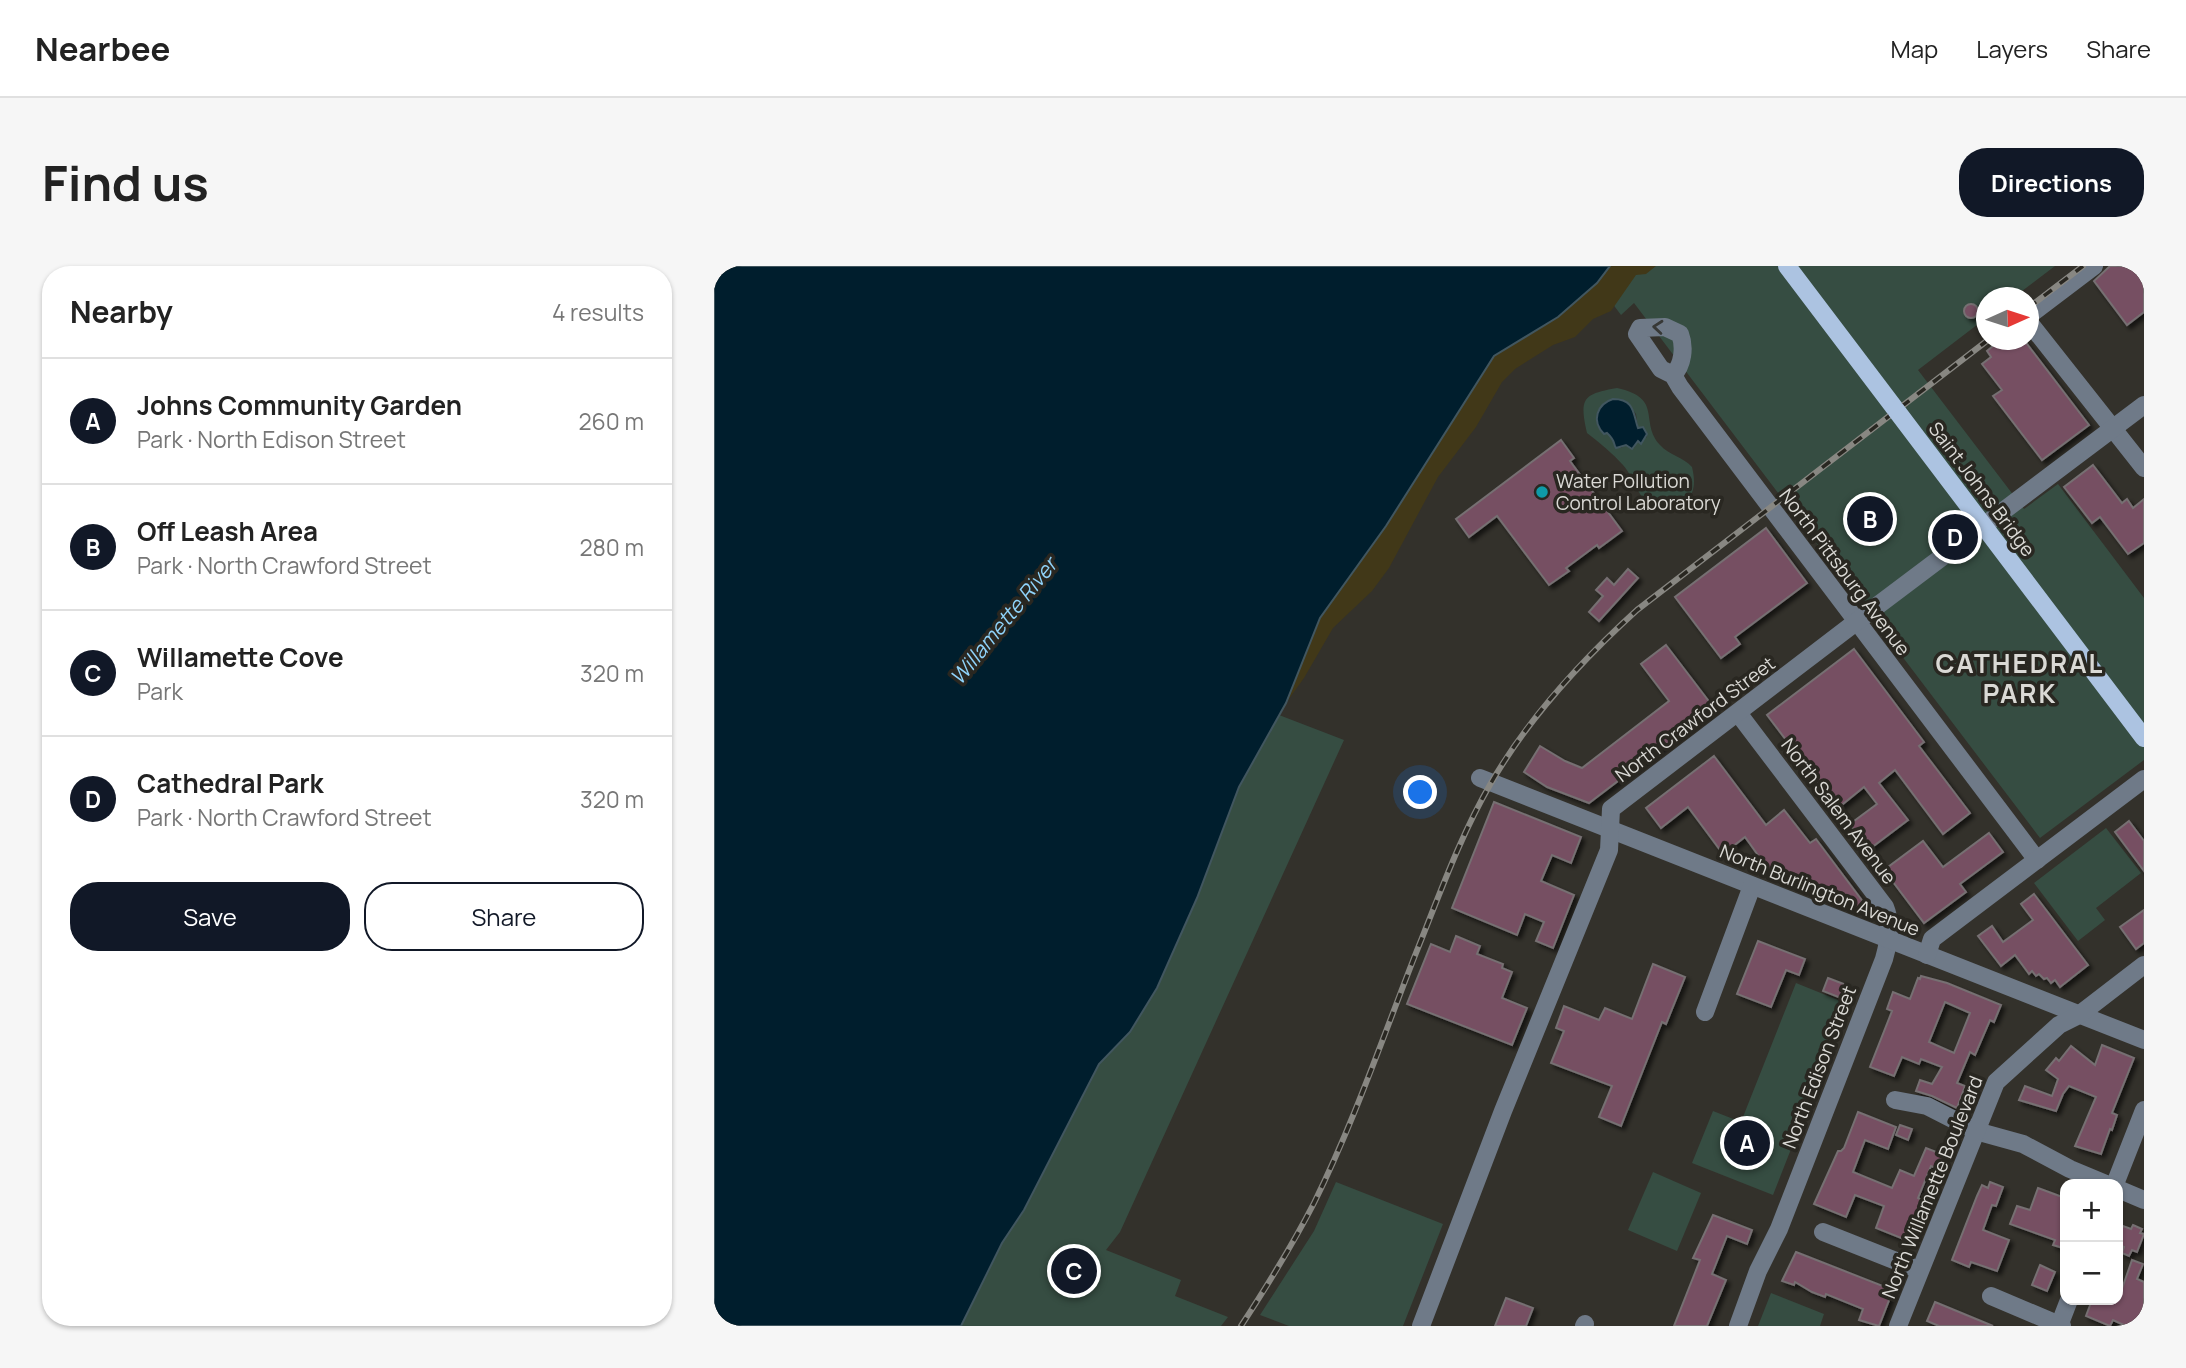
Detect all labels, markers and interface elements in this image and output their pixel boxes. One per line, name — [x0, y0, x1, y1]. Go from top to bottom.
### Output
text: Nearbee — [35, 26, 170, 71]
text: Map — [1891, 32, 1938, 65]
text: Layers — [1976, 32, 2048, 65]
text: Share — [2086, 32, 2151, 65]
button: Directions — [1959, 148, 2144, 217]
text: Find us — [42, 149, 209, 216]
north arrow — [1976, 287, 2039, 350]
text: Nearby — [70, 291, 173, 332]
text: 4 results — [552, 296, 644, 328]
one-way arrow — [1652, 320, 1663, 335]
text: Johns Community Garden — [137, 387, 462, 423]
text: A — [85, 405, 101, 437]
text: 260 m — [578, 405, 644, 437]
street label: Saint Johns Bridge — [1923, 416, 2041, 562]
text: Park · North Edison Street — [137, 423, 406, 455]
place label: Water Pollution Control Laboratory — [1556, 468, 1721, 516]
street label: North Pittsburg Avenue — [1774, 483, 1916, 661]
marker: Water Pollution Control Laboratory — [1534, 484, 1550, 500]
pin: B — [1847, 493, 1893, 545]
pin: D — [1932, 511, 1978, 563]
text: Off Leash Area — [137, 513, 318, 549]
text: B — [86, 531, 100, 563]
text: 280 m — [579, 531, 644, 563]
text: Park · North Crawford Street — [137, 549, 432, 581]
water label: Willamette River — [943, 550, 1064, 690]
text: Willamette Cove — [137, 639, 344, 675]
district label: CATHEDRAL PARK — [1936, 645, 2104, 711]
street label: North Crawford Street — [1610, 650, 1780, 788]
text: C — [85, 657, 102, 689]
text: 320 m — [580, 657, 644, 689]
text: Park — [137, 675, 183, 707]
street label: North Salem Avenue — [1776, 733, 1902, 889]
text: Cathedral Park — [137, 765, 324, 801]
your location — [1403, 775, 1437, 809]
text: D — [85, 783, 101, 815]
text: 320 m — [580, 783, 644, 815]
text: Park · North Crawford Street — [137, 801, 432, 833]
street label: North Burlington Avenue — [1716, 838, 1924, 942]
button: Save — [70, 882, 350, 951]
button: Share — [364, 882, 644, 951]
street label: North Edison Street — [1776, 982, 1862, 1152]
street label: North Willamette Boulevard — [1875, 1072, 1989, 1302]
pin: A — [1724, 1117, 1770, 1169]
map controls — [2060, 1179, 2123, 1305]
button: + — [2060, 1179, 2123, 1242]
button: − — [2060, 1242, 2123, 1305]
pin: C — [1051, 1245, 1097, 1297]

